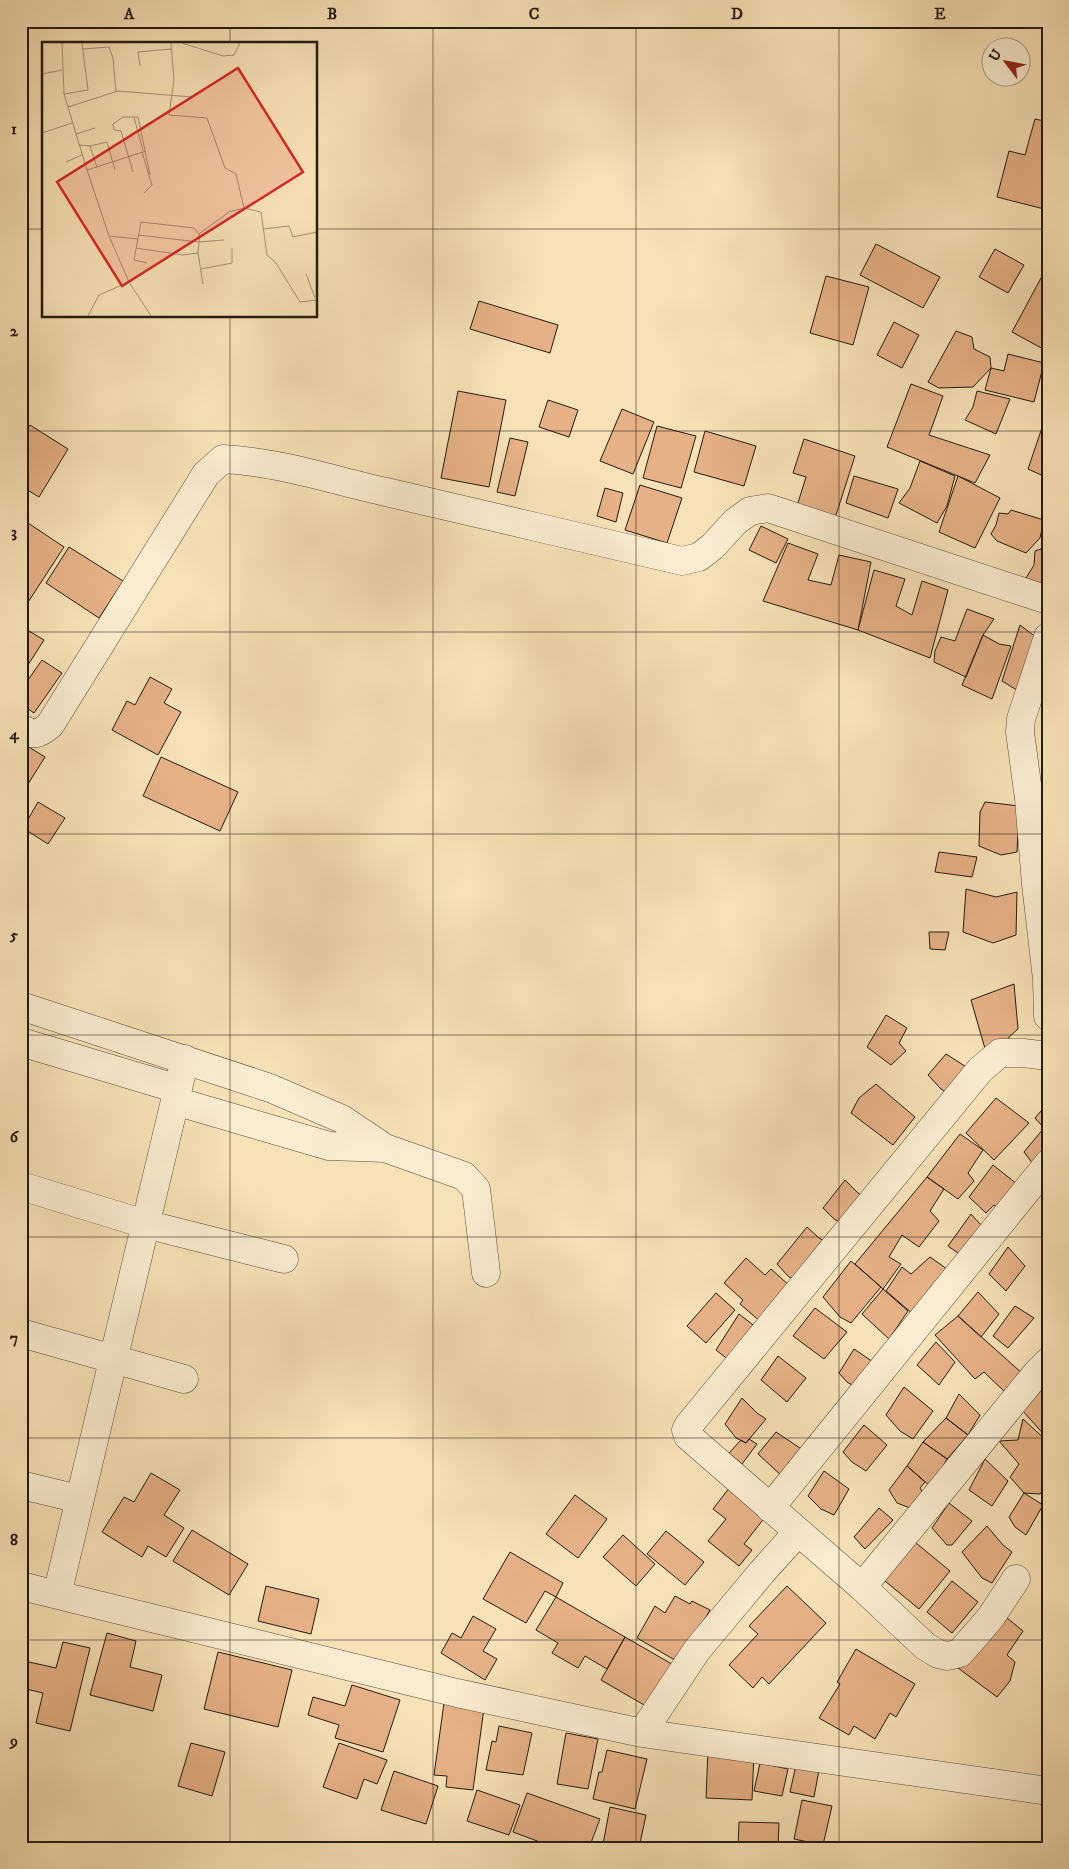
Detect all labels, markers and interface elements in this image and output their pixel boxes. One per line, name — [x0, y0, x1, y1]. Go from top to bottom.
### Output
text: A — [123, 4, 135, 24]
text: B — [327, 4, 337, 24]
text: C — [529, 4, 539, 24]
text: D — [731, 4, 743, 24]
text: E — [934, 4, 946, 24]
north arrow — [982, 38, 1032, 88]
inset map — [42, 42, 318, 318]
text: U — [985, 46, 1006, 65]
text: 1 — [11, 119, 17, 139]
text: 2 — [10, 321, 19, 341]
text: 3 — [11, 522, 17, 542]
text: 4 — [8, 724, 19, 744]
text: 5 — [9, 925, 18, 945]
text: 6 — [10, 1127, 20, 1147]
text: 7 — [10, 1328, 18, 1348]
text: 8 — [10, 1530, 18, 1550]
text: 9 — [9, 1731, 18, 1751]

